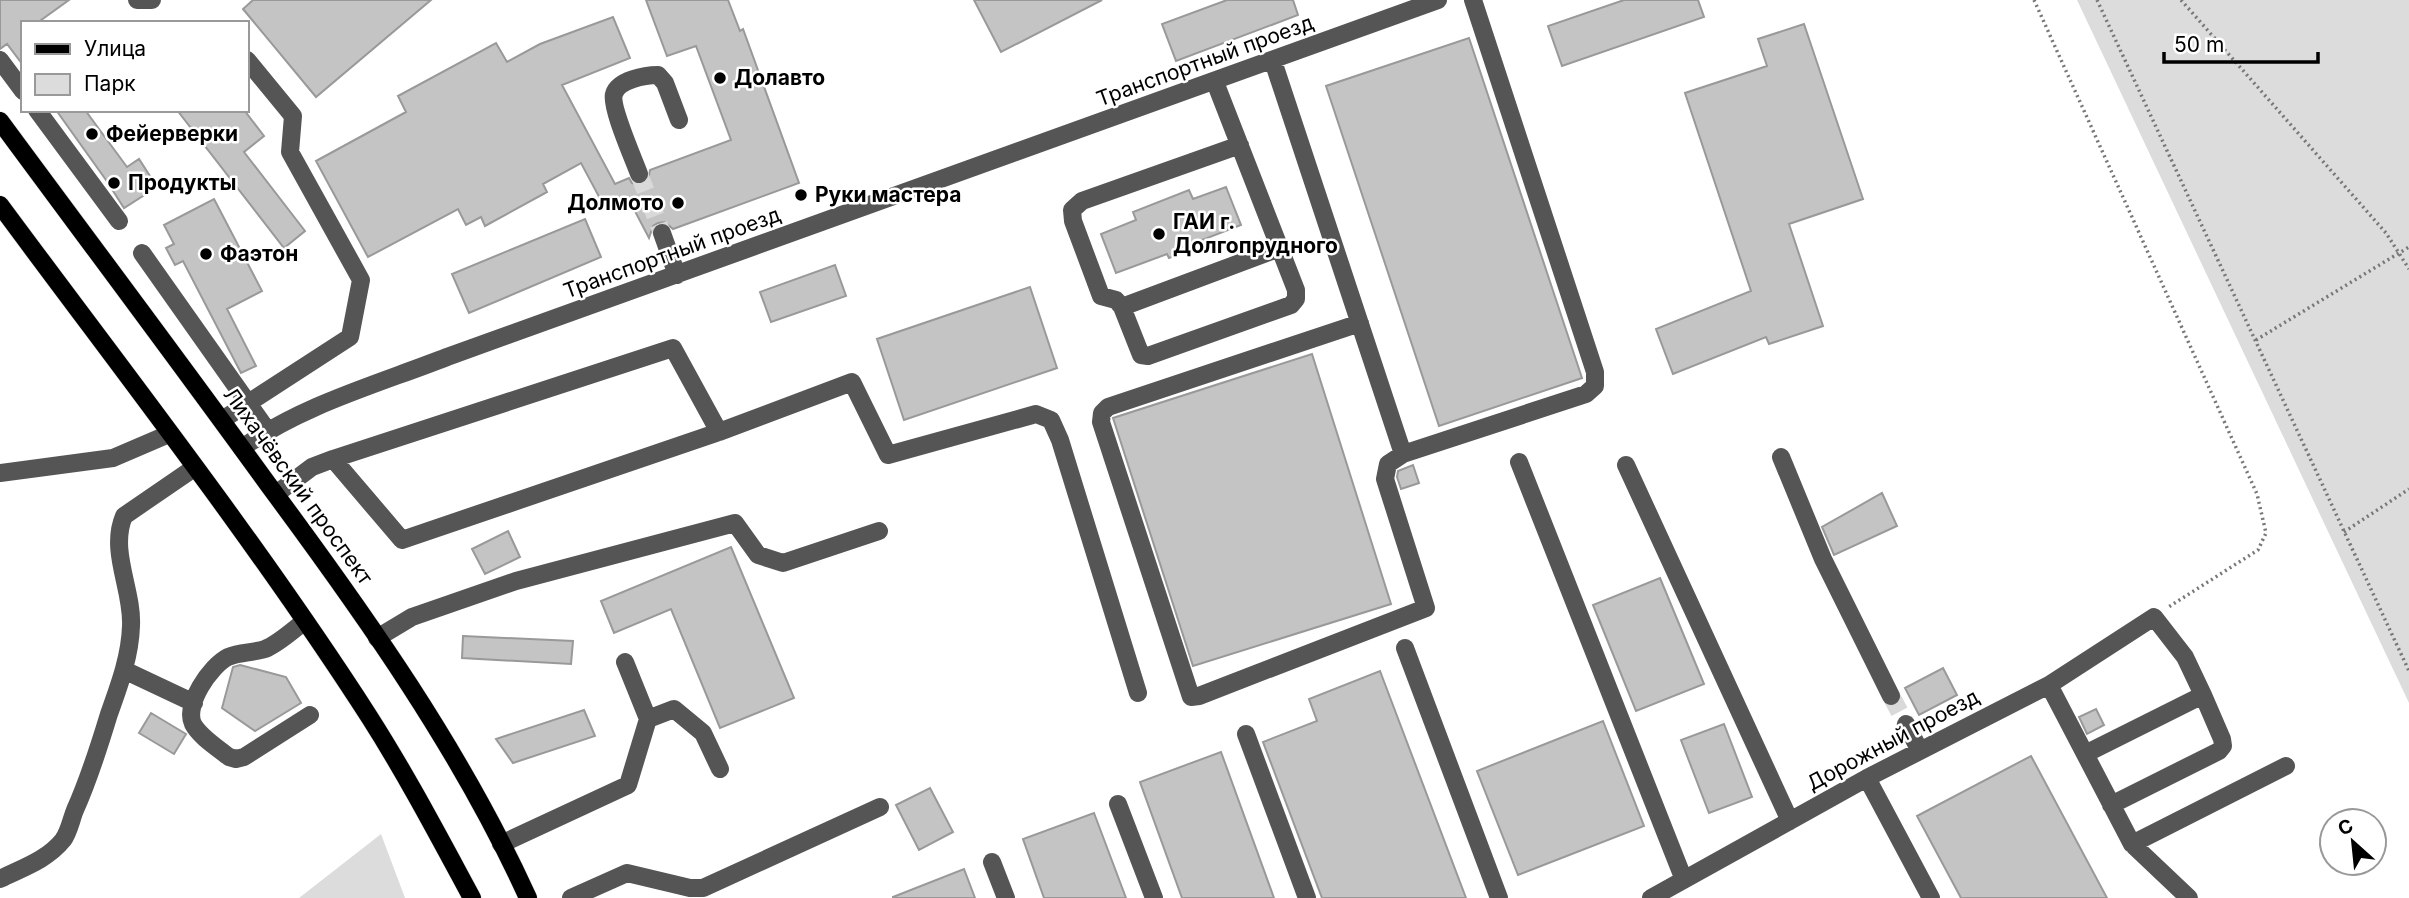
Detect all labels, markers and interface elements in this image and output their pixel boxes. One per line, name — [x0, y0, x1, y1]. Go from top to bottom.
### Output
street label: Транспортный проезд — [1093, 10, 1317, 111]
legend — [21, 21, 248, 112]
scale bar — [2164, 21, 2318, 65]
text: 50 m — [2174, 32, 2224, 57]
text: Улица — [84, 36, 146, 61]
place label: Долавто — [734, 65, 825, 90]
marker: Долавто — [712, 70, 728, 86]
text: Парк — [84, 71, 136, 96]
place label: Фейерверки — [106, 121, 238, 146]
marker: Фейерверки — [84, 126, 100, 142]
place label: Продукты — [128, 170, 237, 195]
marker: Продукты — [106, 175, 122, 191]
place label: Руки мастера — [815, 182, 962, 207]
marker: Руки мастера — [793, 187, 809, 203]
place label: Долмото — [567, 190, 664, 215]
marker: Долмото — [670, 195, 686, 211]
street label: Транспортный проезд — [560, 202, 784, 303]
place label: ГАИ г. Долгопрудного — [1173, 209, 1338, 258]
marker: ГАИ г. Долгопрудного — [1151, 226, 1167, 242]
place label: Фаэтон — [220, 241, 298, 266]
marker: Фаэтон — [198, 246, 214, 262]
street label: Лихачёвский проспект — [219, 382, 378, 589]
street label: Дорожный проезд — [1802, 684, 1983, 796]
north arrow — [2318, 807, 2388, 877]
text: С — [2334, 814, 2357, 841]

